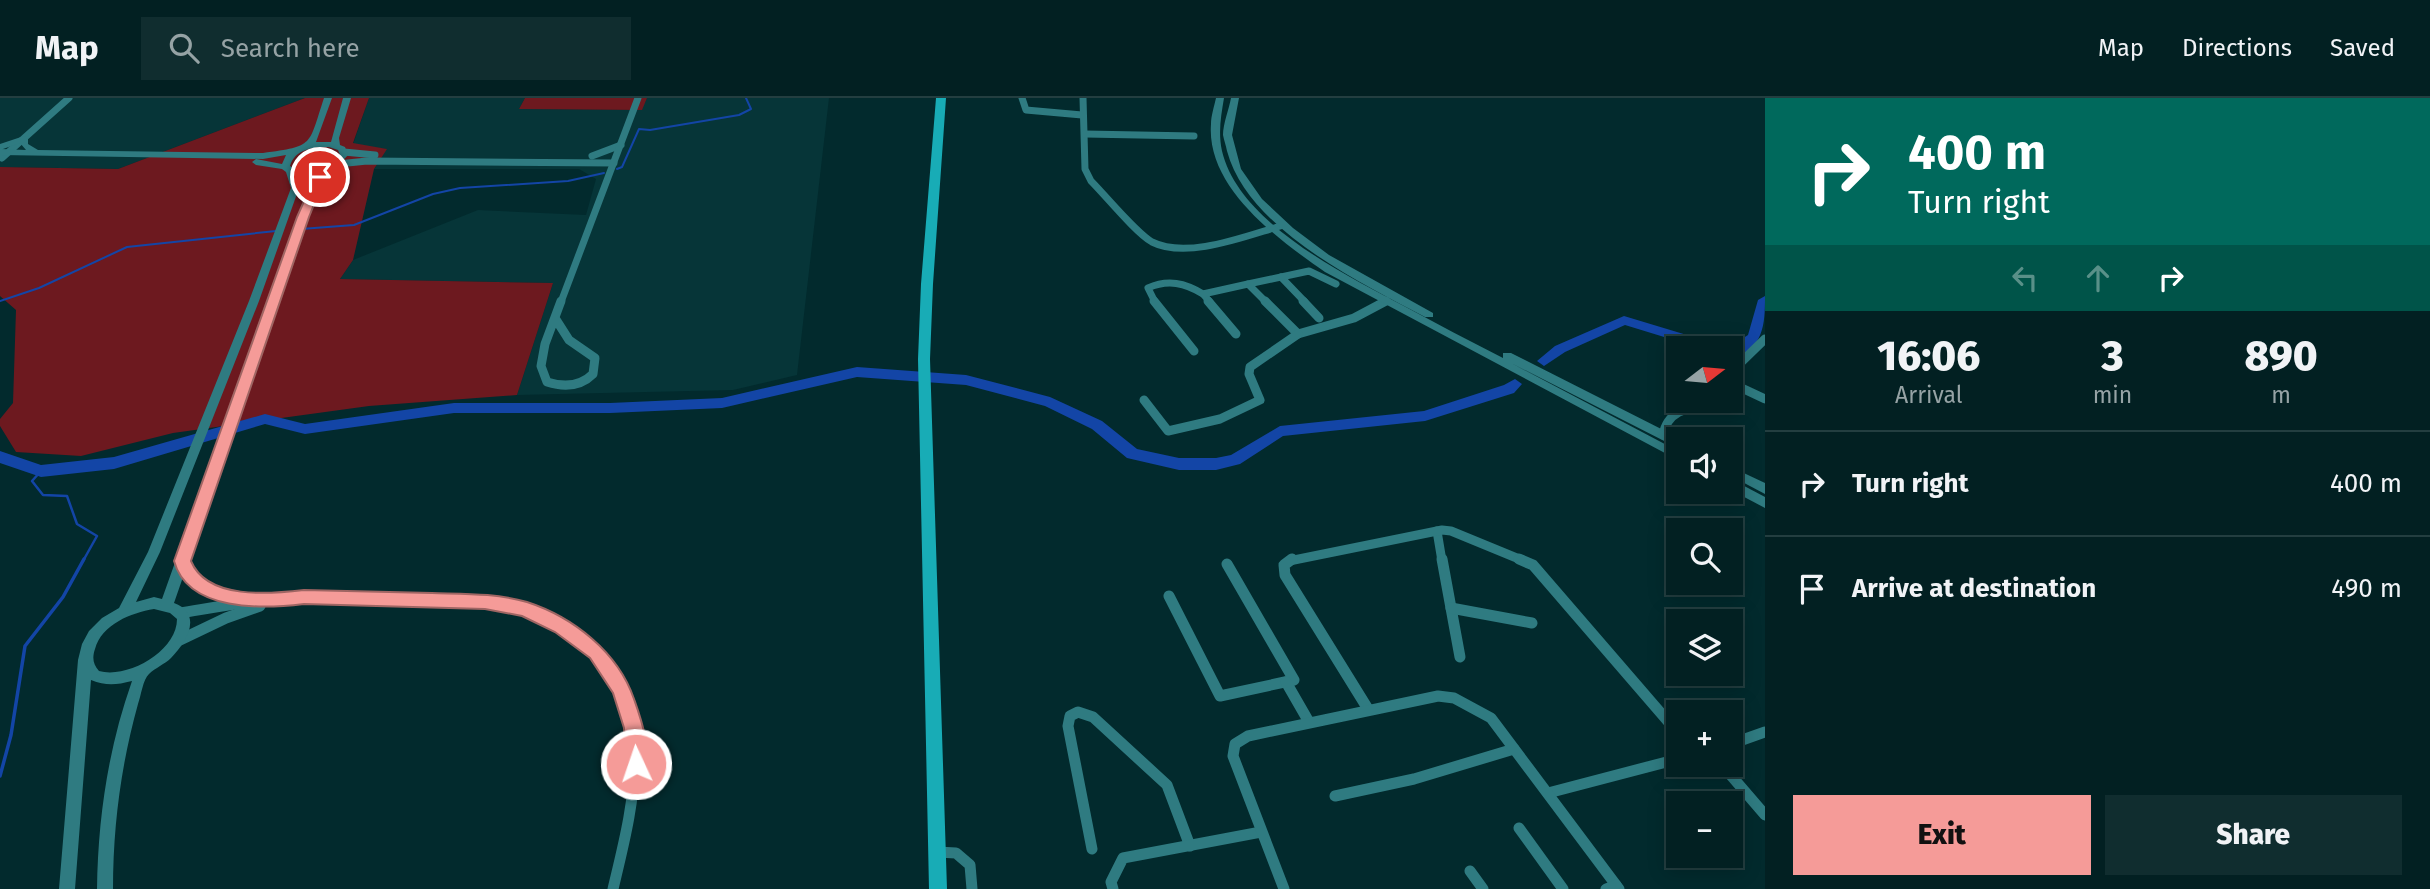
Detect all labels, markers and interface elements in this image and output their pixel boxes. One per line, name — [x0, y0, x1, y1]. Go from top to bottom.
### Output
search box — [141, 17, 631, 80]
text: Map — [35, 28, 99, 68]
icon: search — [165, 29, 203, 67]
text: Search here — [221, 33, 360, 64]
text: Map — [2098, 34, 2144, 62]
text: Directions — [2182, 34, 2292, 62]
text: Saved — [2330, 34, 2395, 62]
text: 400 m — [1908, 123, 2046, 182]
icon: right — [1793, 126, 1884, 217]
pin — [290, 147, 350, 207]
icon: arrive — [301, 158, 339, 196]
text: Turn right — [1908, 183, 2050, 221]
icon: left — [2006, 259, 2044, 297]
icon: ahead — [2079, 259, 2117, 297]
icon: right — [2152, 259, 2190, 297]
text: 16:06 — [1877, 331, 1980, 381]
text: 3 — [2101, 331, 2124, 381]
text: 890 — [2245, 331, 2318, 381]
north arrow — [1666, 336, 1743, 413]
map controls — [1666, 336, 1743, 868]
text: Arrival — [1895, 381, 1963, 409]
text: min — [2093, 381, 2132, 409]
text: m — [2271, 381, 2291, 409]
button: sound — [1666, 427, 1743, 504]
icon: right — [1793, 465, 1831, 503]
text: Turn right — [1852, 468, 1969, 499]
text: 400 m — [2330, 468, 2402, 499]
button: search — [1666, 518, 1743, 595]
icon: arrive — [1793, 570, 1831, 608]
text: Arrive at destination — [1852, 573, 2096, 604]
text: 490 m — [2331, 573, 2402, 604]
button: layers — [1666, 609, 1743, 686]
button: + — [1666, 700, 1743, 777]
position arrow — [599, 727, 673, 801]
button: − — [1666, 791, 1743, 868]
button: Exit — [1793, 795, 2091, 875]
button: Share — [2105, 795, 2402, 875]

